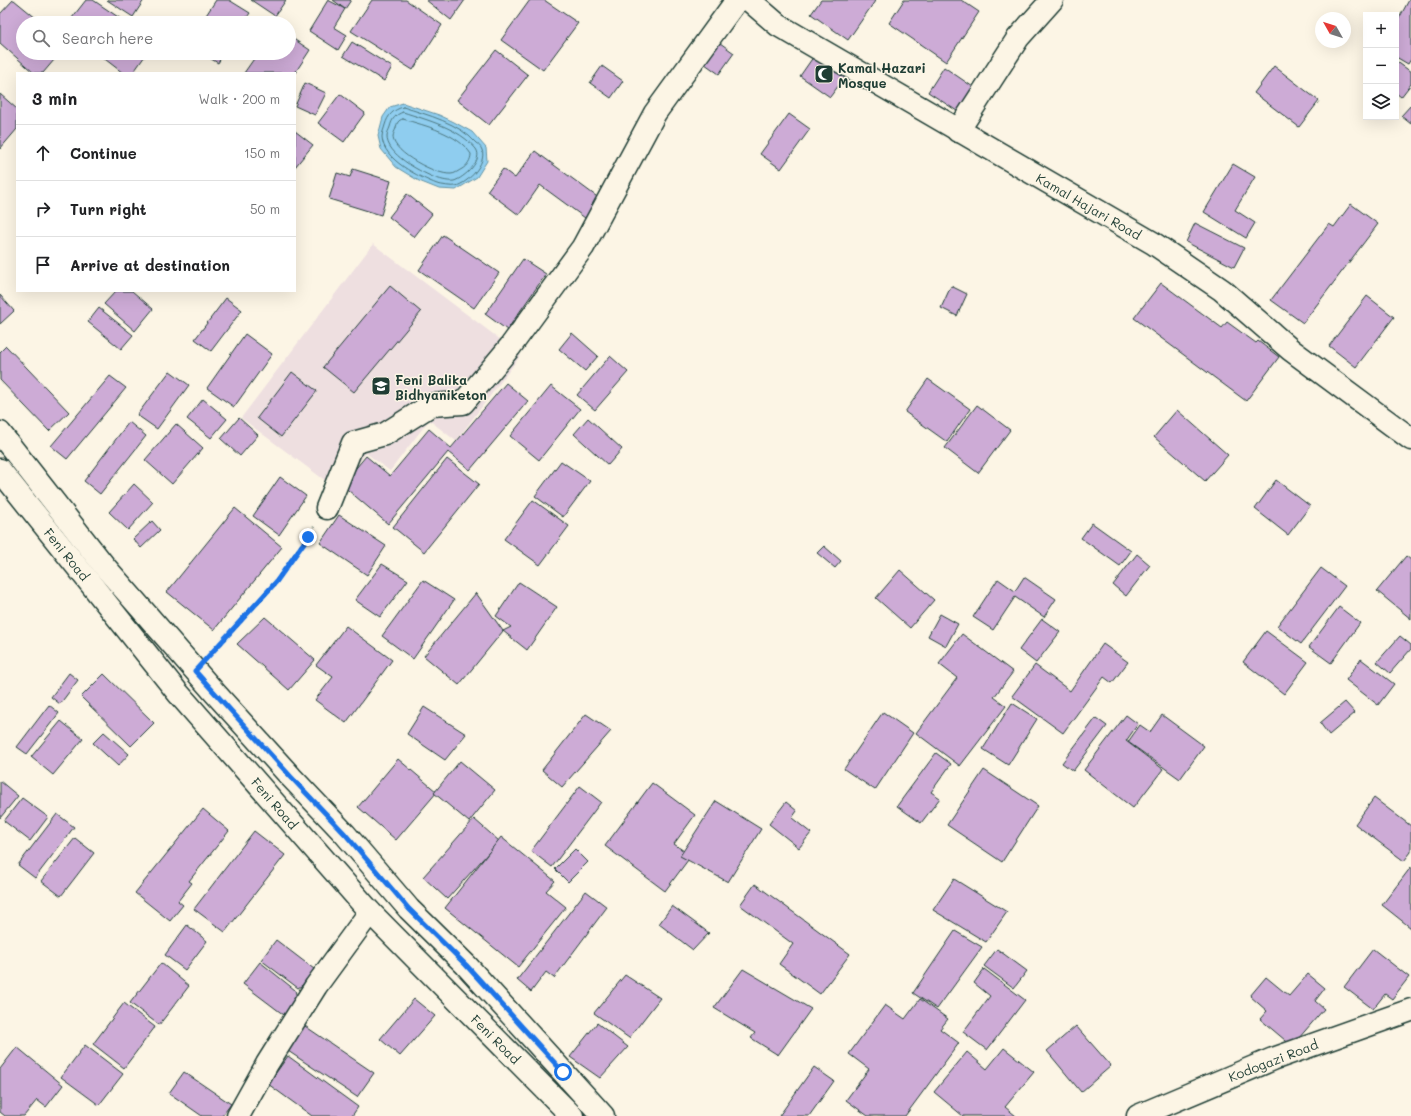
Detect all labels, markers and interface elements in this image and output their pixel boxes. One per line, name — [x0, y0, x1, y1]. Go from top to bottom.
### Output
north arrow — [1315, 12, 1351, 48]
map controls — [1363, 12, 1399, 120]
button: + — [1363, 12, 1399, 48]
search box — [16, 16, 296, 60]
icon: search — [30, 27, 52, 49]
text: Search here — [62, 28, 153, 48]
button: − — [1363, 48, 1399, 84]
place label: Kamal Hazari Mosque — [838, 59, 926, 91]
mosque icon: Kamal Hazari Mosque — [813, 63, 835, 85]
button: layers — [1363, 84, 1399, 120]
text: 3 min — [32, 87, 77, 109]
text: Walk · 200 m — [199, 90, 280, 107]
icon: ahead — [32, 142, 54, 164]
text: Continue — [70, 143, 137, 163]
text: 150 m — [244, 144, 280, 161]
street label: Kamal Hajari Road — [1033, 169, 1145, 243]
icon: right — [32, 198, 54, 220]
text: Turn right — [70, 199, 147, 219]
text: 50 m — [250, 200, 280, 217]
icon: arrive — [32, 254, 54, 276]
text: Arrive at destination — [70, 255, 230, 275]
place label: Feni Balika Bidhyaniketon — [395, 371, 487, 404]
school or university icon: Feni Balika Bidhyaniketon — [370, 375, 392, 397]
street label: Feni Road — [41, 524, 93, 584]
route end — [299, 528, 317, 546]
street label: Feni Road — [248, 774, 302, 832]
street label: Feni Road — [468, 1011, 524, 1067]
street label: Kodogazi Road — [1226, 1035, 1320, 1085]
route start — [554, 1063, 572, 1081]

